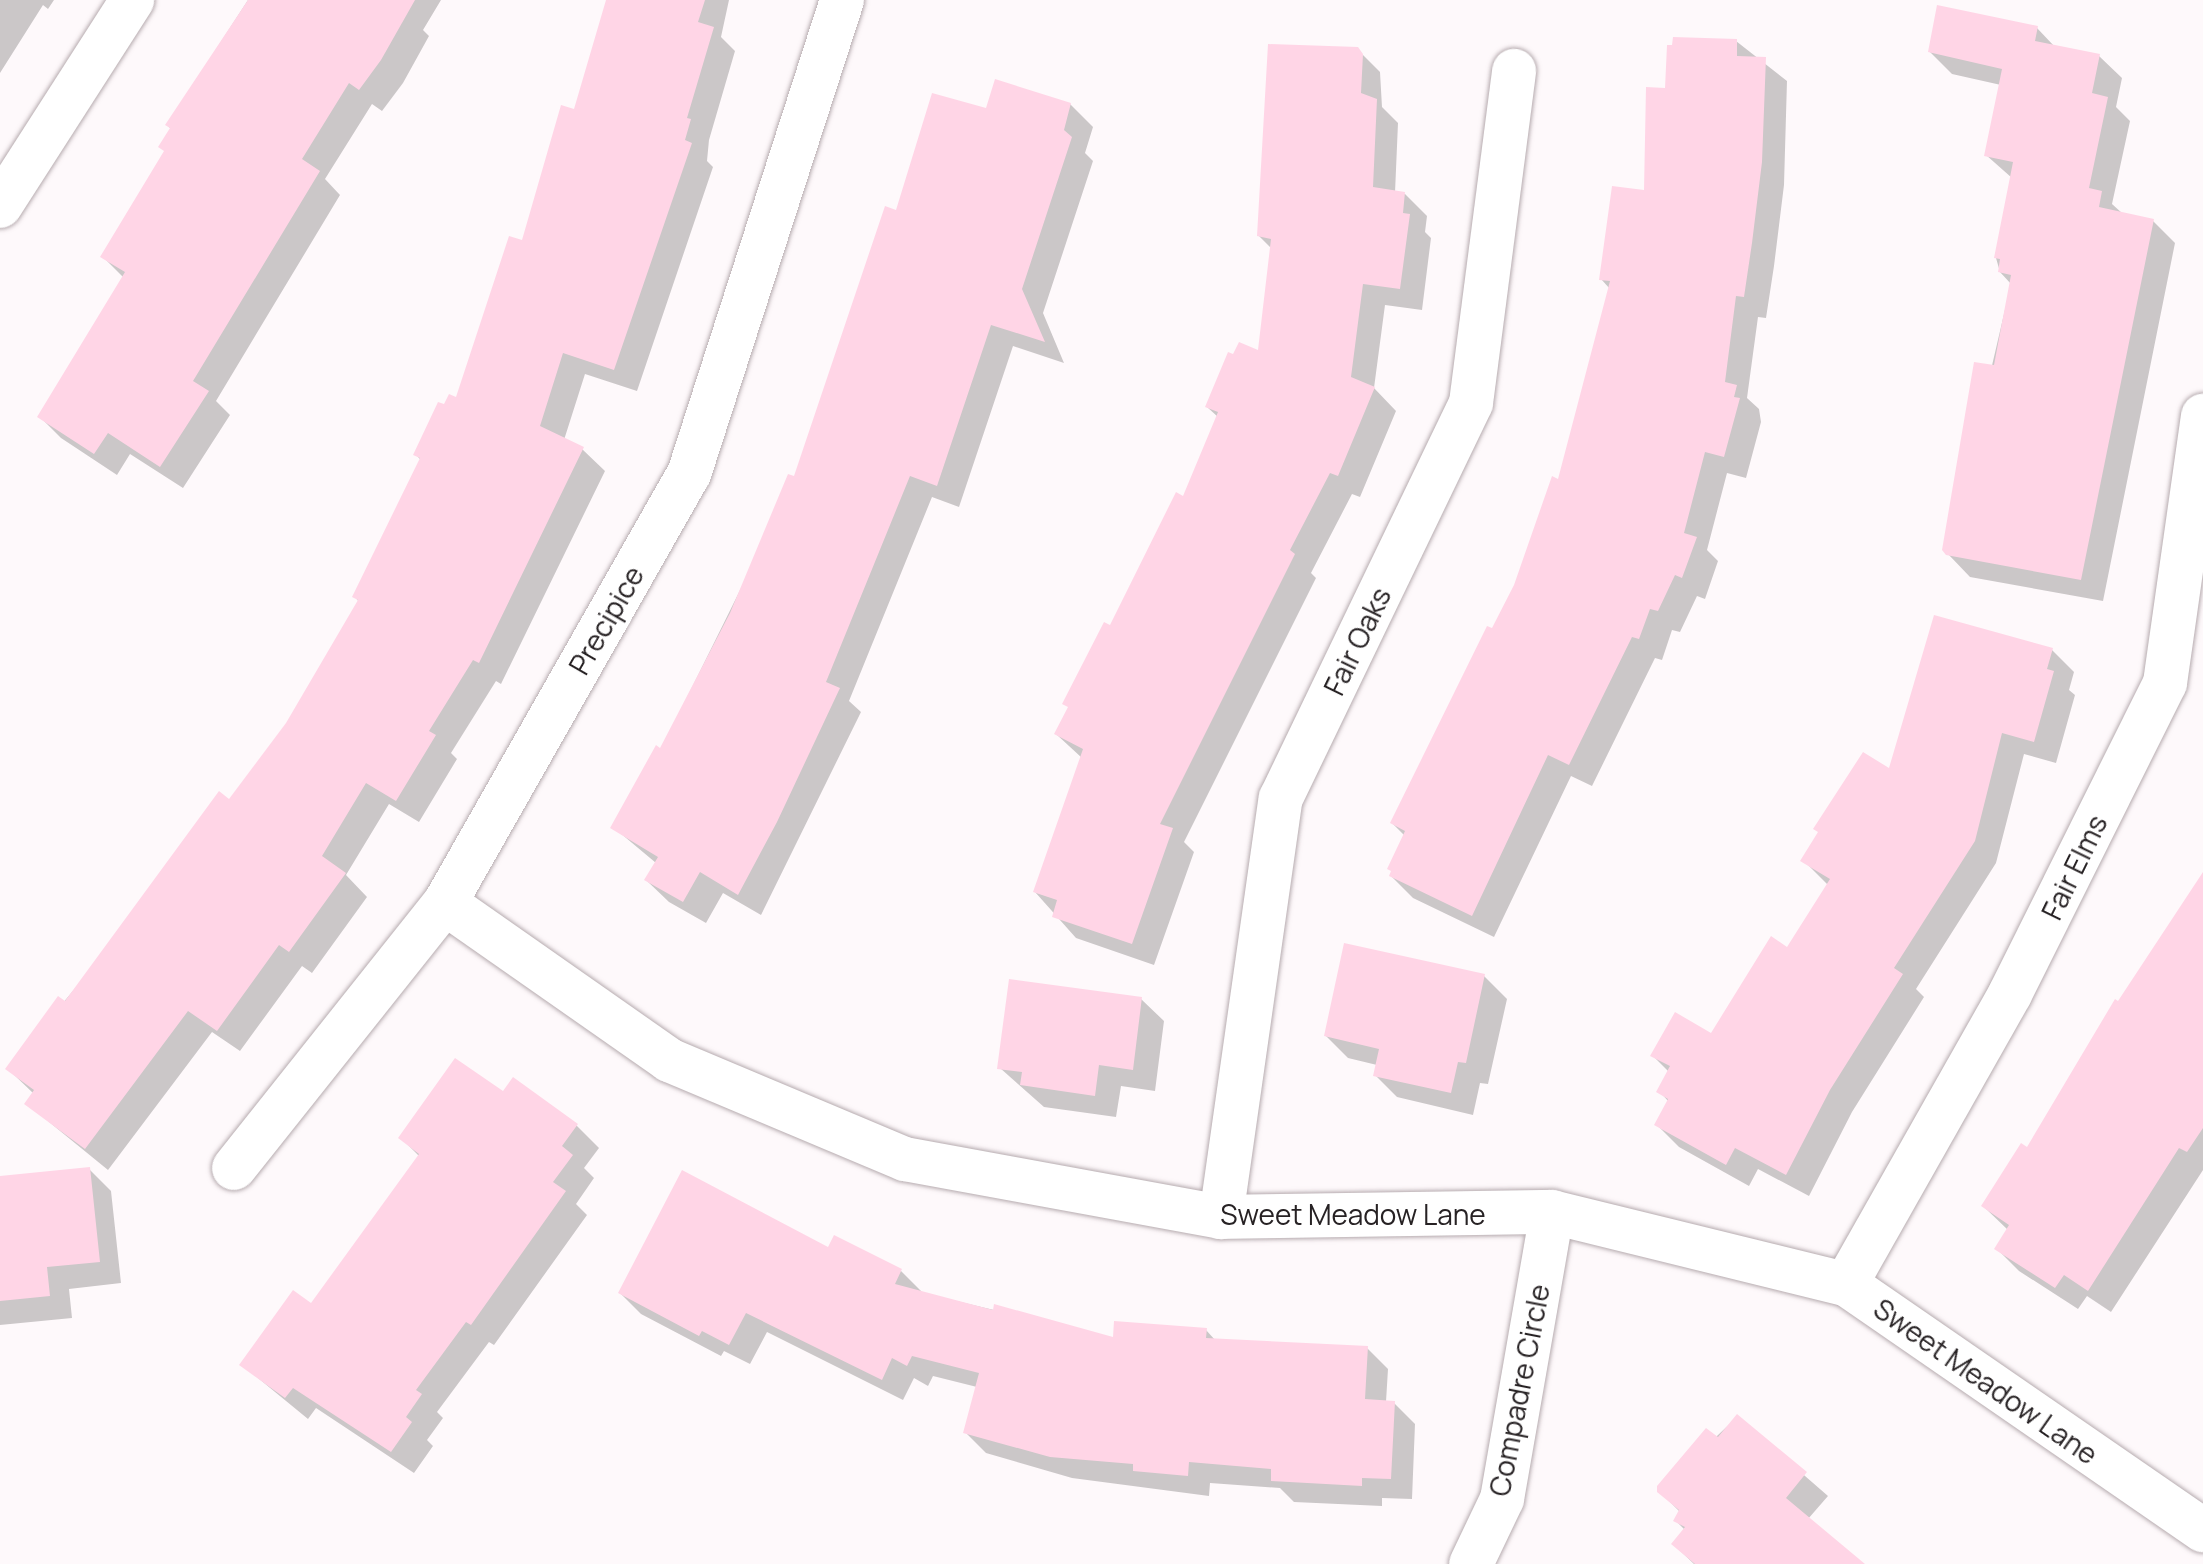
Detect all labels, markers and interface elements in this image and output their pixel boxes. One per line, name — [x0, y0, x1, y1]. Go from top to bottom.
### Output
street label: Precipice — [562, 560, 650, 680]
street label: Fair Oaks — [1317, 582, 1397, 700]
street label: Fair Elms — [2034, 809, 2114, 925]
street label: Sweet Meadow Lane — [1220, 1197, 1486, 1231]
street label: Compadre Circle — [1482, 1281, 1556, 1499]
street label: Sweet Meadow Lane — [1868, 1291, 2104, 1471]

